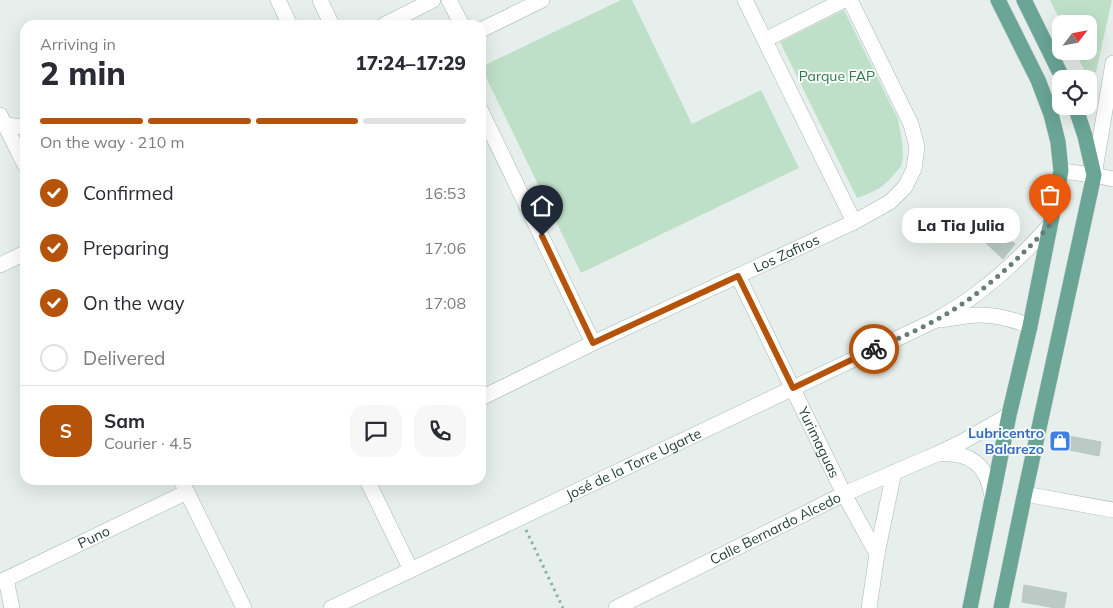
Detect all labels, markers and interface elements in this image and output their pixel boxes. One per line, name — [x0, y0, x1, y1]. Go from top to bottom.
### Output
north arrow — [1052, 15, 1098, 60]
map controls — [1052, 15, 1097, 115]
text: Arriving in — [40, 34, 116, 54]
text: 17:24–17:29 — [355, 51, 466, 75]
text: 2 min — [40, 53, 126, 93]
park label: Parque FAP — [799, 67, 875, 85]
button: locate — [1052, 70, 1097, 115]
text: On the way · 210 m — [40, 132, 185, 152]
pin — [1029, 174, 1071, 225]
icon: check — [40, 179, 68, 207]
text: Confirmed — [83, 181, 174, 205]
icon: bag — [1036, 181, 1064, 209]
text: 16:53 — [424, 183, 466, 203]
pin — [521, 185, 563, 236]
icon: home — [528, 192, 556, 220]
callout: La Tia Julia — [902, 208, 1020, 242]
text: La Tia Julia — [917, 215, 1005, 235]
street label: Los Zafiros — [751, 230, 822, 276]
icon: check — [40, 234, 68, 262]
text: Preparing — [83, 236, 169, 260]
text: 17:06 — [424, 238, 466, 258]
icon: check — [40, 289, 68, 317]
text: On the way — [83, 291, 185, 315]
text: 17:08 — [424, 293, 466, 313]
courier — [849, 324, 899, 374]
icon: bike — [860, 335, 888, 363]
text: Delivered — [83, 346, 165, 370]
street label: Yurimaguas — [794, 403, 844, 481]
button: chat — [350, 405, 402, 457]
button: phone — [414, 405, 466, 457]
text: Sam — [104, 409, 145, 433]
text: S — [60, 419, 72, 443]
street label: José de la Torre Ugarte — [563, 424, 704, 504]
place label: Lubricentro Balarezo — [968, 424, 1044, 458]
shop icon: Lubricentro Balarezo — [1048, 429, 1072, 453]
text: Courier · 4.5 — [104, 433, 192, 453]
street label: Calle Bernardo Alcedo — [707, 488, 844, 569]
street label: Puno — [75, 522, 113, 552]

